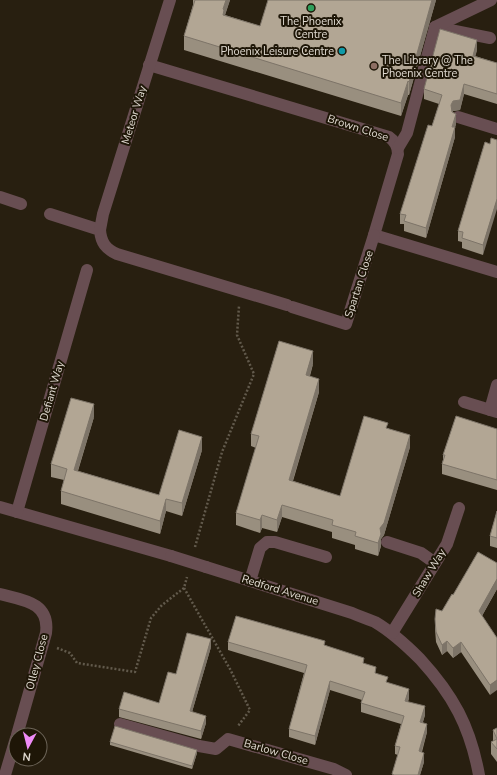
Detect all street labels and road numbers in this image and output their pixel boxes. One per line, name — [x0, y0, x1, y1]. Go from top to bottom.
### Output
street label: Meteor Way — [118, 83, 150, 146]
street label: Brown Close — [325, 111, 391, 145]
street label: Spartan Close — [341, 248, 377, 320]
street label: Defiant Way — [36, 359, 68, 423]
street label: Shaw Way — [409, 546, 449, 600]
street label: Redford Avenue — [240, 571, 320, 609]
street label: Olley Close — [22, 632, 52, 691]
street label: Barlow Close — [242, 736, 310, 768]

